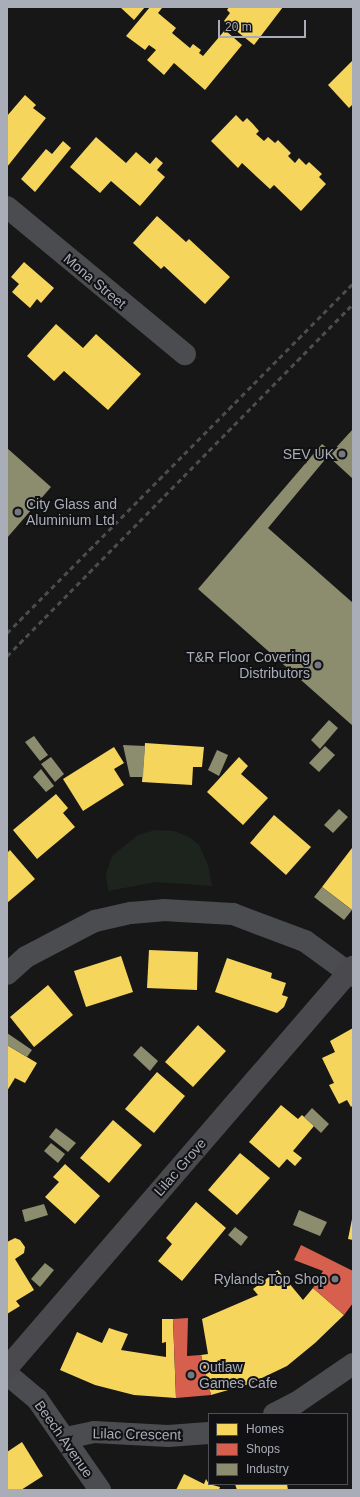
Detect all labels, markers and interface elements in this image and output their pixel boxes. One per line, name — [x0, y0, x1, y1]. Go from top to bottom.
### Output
scale bar — [220, 12, 308, 38]
text: 20 m — [225, 20, 252, 34]
street label: Mona Street — [60, 250, 130, 312]
place label: SEV UK — [283, 446, 334, 462]
marker: SEV UK — [337, 449, 347, 459]
place label: City Glass and Aluminium Ltd — [26, 496, 117, 528]
marker: City Glass and Aluminium Ltd — [13, 507, 23, 517]
place label: T&R Floor Covering Distributors — [186, 649, 310, 682]
marker: T&R Floor Covering Distributors — [313, 660, 323, 670]
street label: Lilac Grove — [150, 1135, 210, 1199]
place label: Rylands Top Shop — [213, 1271, 327, 1287]
marker: Rylands Top Shop — [330, 1274, 340, 1284]
place label: Outlaw Games Cafe — [199, 1359, 278, 1392]
marker: Outlaw Games Cafe — [186, 1370, 196, 1380]
street label: Beech Avenue — [31, 1397, 97, 1481]
legend — [208, 1413, 348, 1485]
text: Homes — [246, 1422, 284, 1436]
street label: Lilac Crescent — [93, 1425, 181, 1443]
text: Shops — [246, 1442, 280, 1456]
text: Industry — [246, 1462, 289, 1476]

